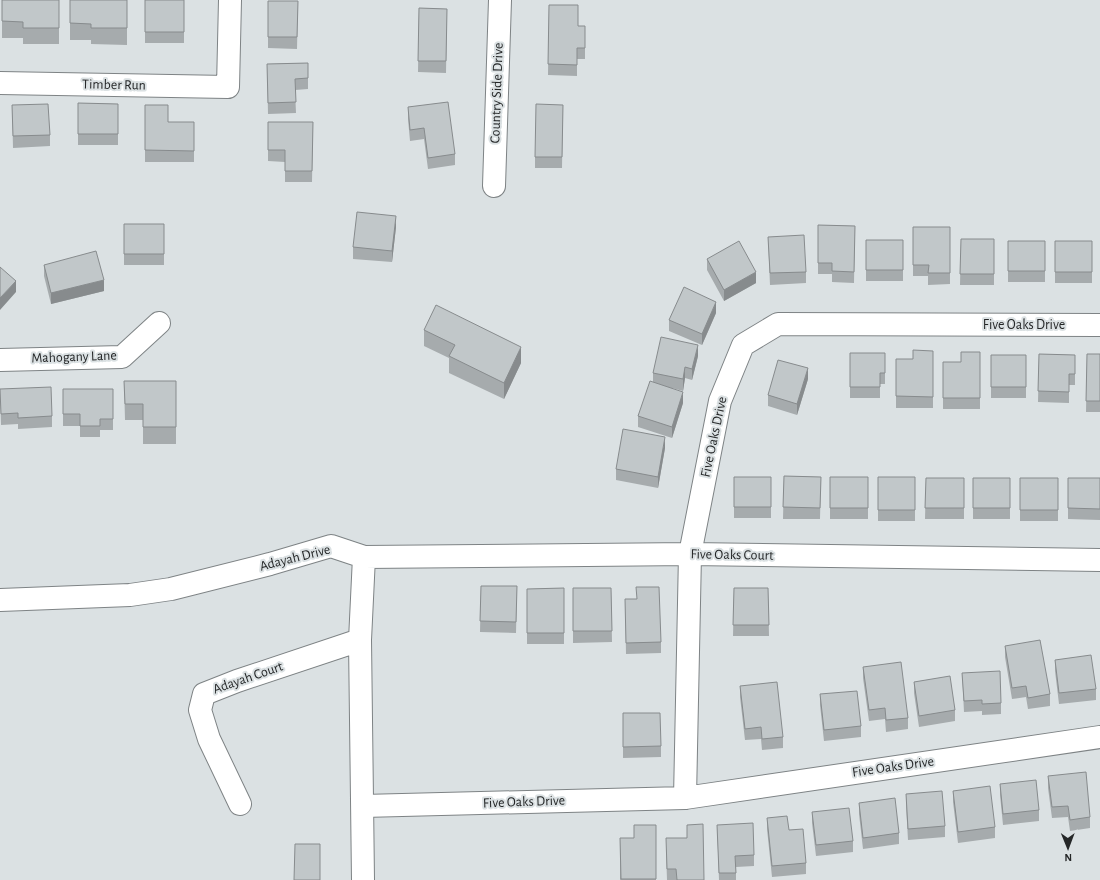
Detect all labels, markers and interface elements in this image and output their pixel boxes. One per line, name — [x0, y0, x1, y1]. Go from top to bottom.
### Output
street label: Country Side Drive — [488, 42, 506, 144]
street label: Timber Run — [82, 77, 146, 93]
street label: Five Oaks Drive — [983, 318, 1065, 332]
street label: Mahogany Lane — [31, 349, 117, 365]
street label: Five Oaks Drive — [699, 395, 729, 479]
street label: Adayah Drive — [258, 542, 332, 574]
street label: Five Oaks Court — [690, 547, 774, 563]
street label: Adayah Court — [211, 659, 285, 697]
street label: Five Oaks Drive — [851, 754, 935, 780]
street label: Five Oaks Drive — [483, 794, 565, 810]
north arrow — [1048, 828, 1088, 868]
text: N — [1064, 852, 1072, 863]

